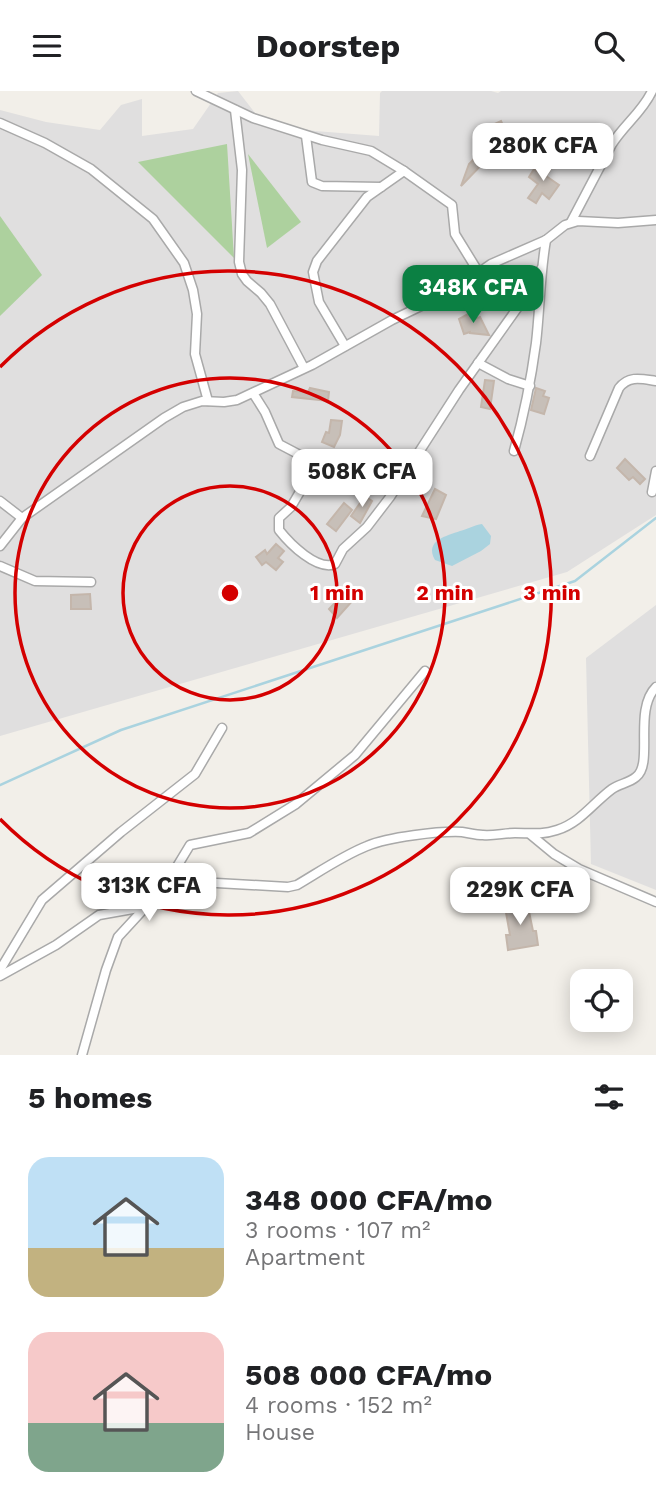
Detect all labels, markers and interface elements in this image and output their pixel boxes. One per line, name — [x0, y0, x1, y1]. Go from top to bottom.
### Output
icon: menu — [28, 27, 66, 65]
text: Doorstep — [256, 27, 400, 65]
icon: search — [590, 27, 628, 65]
pin: 280K CFA — [471, 123, 615, 183]
text: 280K CFA — [488, 132, 598, 159]
pin: 348K CFA — [401, 265, 545, 325]
text: 348K CFA — [418, 274, 528, 301]
pin: 508K CFA — [290, 449, 434, 509]
text: 508K CFA — [308, 458, 416, 485]
text: 1 min — [310, 580, 364, 605]
text: 2 min — [416, 580, 474, 605]
text: 3 min — [523, 580, 581, 605]
centre of rings — [218, 581, 242, 605]
pin: 313K CFA — [77, 863, 221, 923]
pin: 229K CFA — [448, 867, 592, 927]
text: 313K CFA — [97, 872, 201, 899]
text: 229K CFA — [466, 876, 574, 903]
map controls — [570, 969, 633, 1032]
button: locate — [570, 969, 633, 1032]
icon: filters — [590, 1078, 628, 1116]
text: 5 homes — [28, 1080, 152, 1115]
text: 348 000 CFA/mo — [245, 1182, 493, 1217]
icon: home — [84, 1185, 168, 1269]
text: 3 rooms · 107 m² — [245, 1217, 431, 1244]
text: Apartment — [245, 1244, 365, 1271]
text: 508 000 CFA/mo — [245, 1357, 492, 1392]
icon: home — [84, 1360, 168, 1444]
text: 4 rooms · 152 m² — [245, 1392, 432, 1419]
text: House — [245, 1419, 315, 1446]

